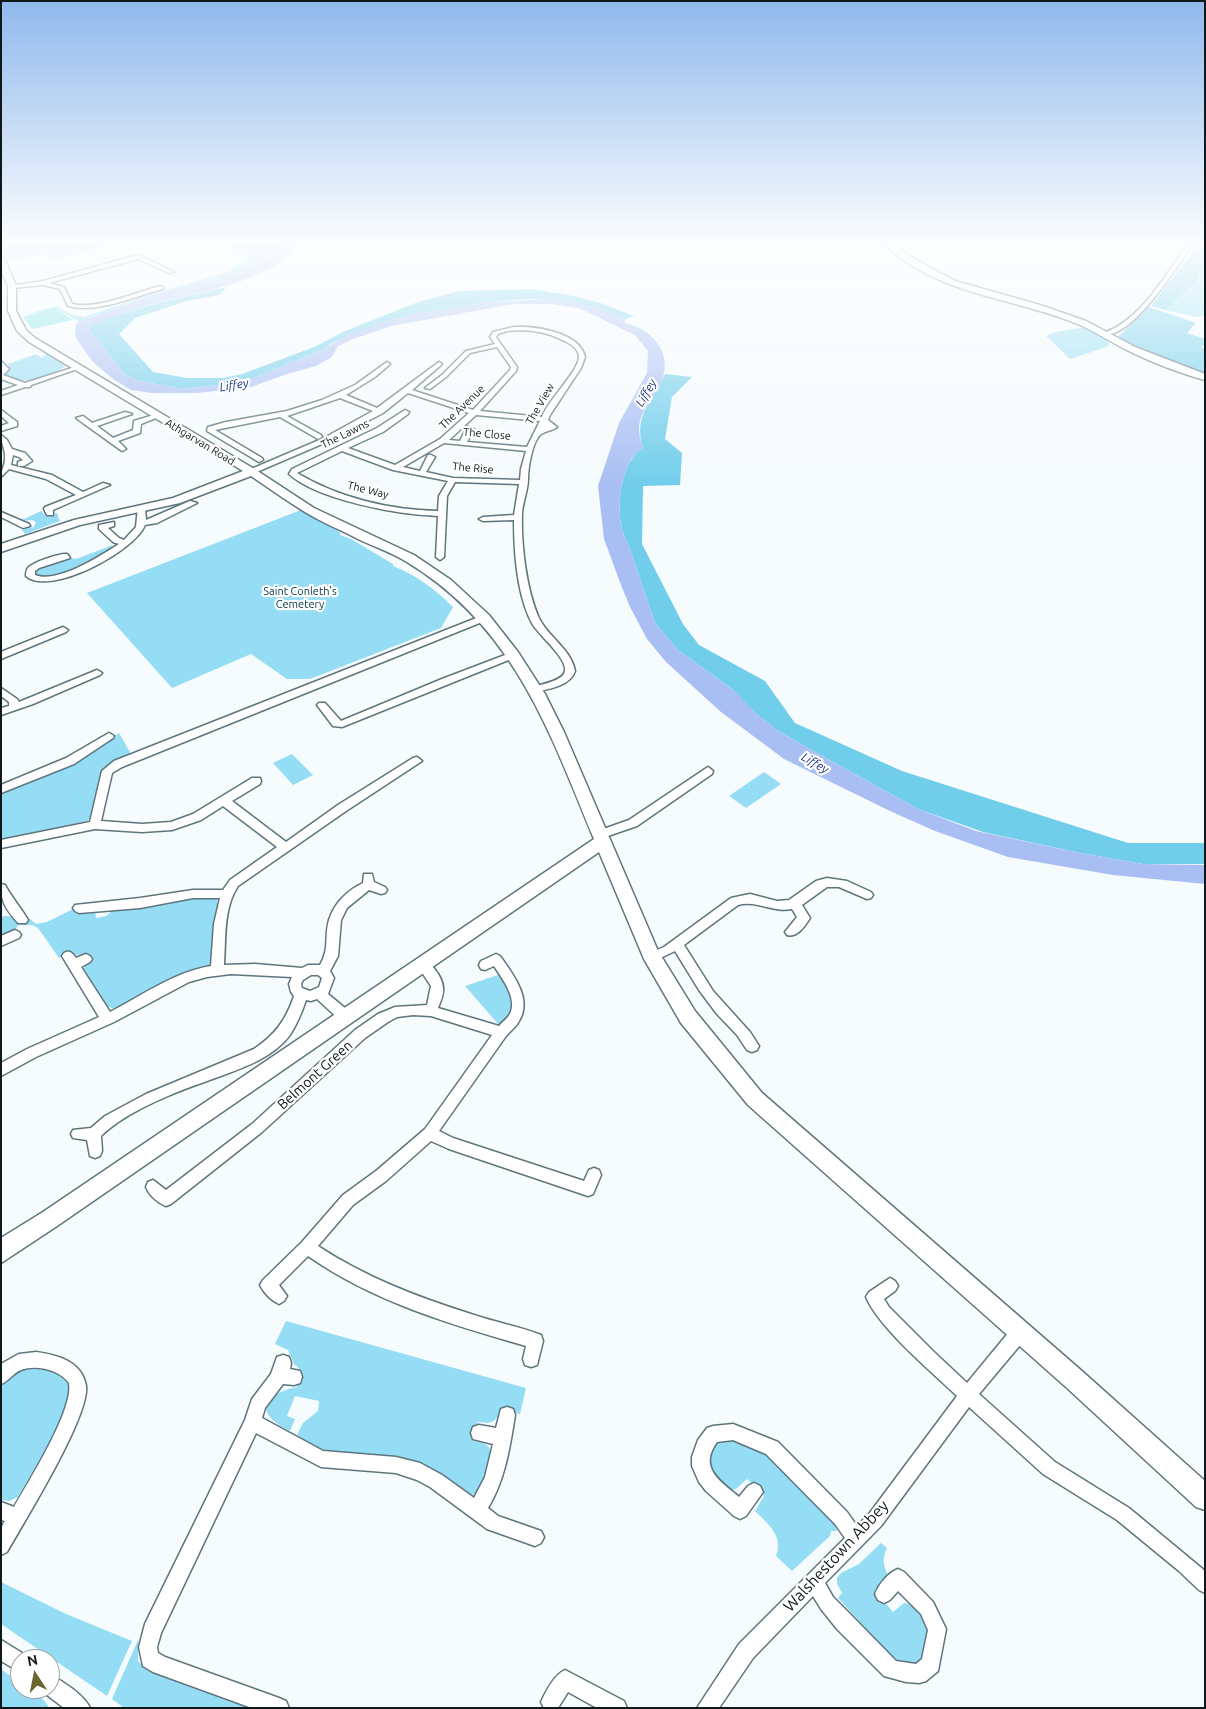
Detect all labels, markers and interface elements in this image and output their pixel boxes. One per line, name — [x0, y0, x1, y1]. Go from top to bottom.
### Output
water label: Liffey — [218, 375, 250, 395]
water label: Liffey — [632, 377, 660, 409]
street label: The View — [523, 381, 557, 427]
street label: The Avenue — [437, 382, 487, 432]
street label: Athgarvan Road — [163, 416, 237, 468]
street label: The Lawns — [319, 417, 371, 451]
street label: The Close — [463, 425, 511, 443]
street label: The Rise — [452, 460, 494, 476]
street label: The Way — [346, 479, 390, 501]
park label: Saint Conleth's Cemetery — [263, 584, 337, 610]
water label: Liffey — [799, 749, 831, 777]
street label: Belmont Green — [274, 1037, 356, 1113]
street label: Walshestown Abbey — [779, 1496, 893, 1616]
north arrow — [10, 1649, 60, 1699]
text: N — [26, 1651, 39, 1669]

